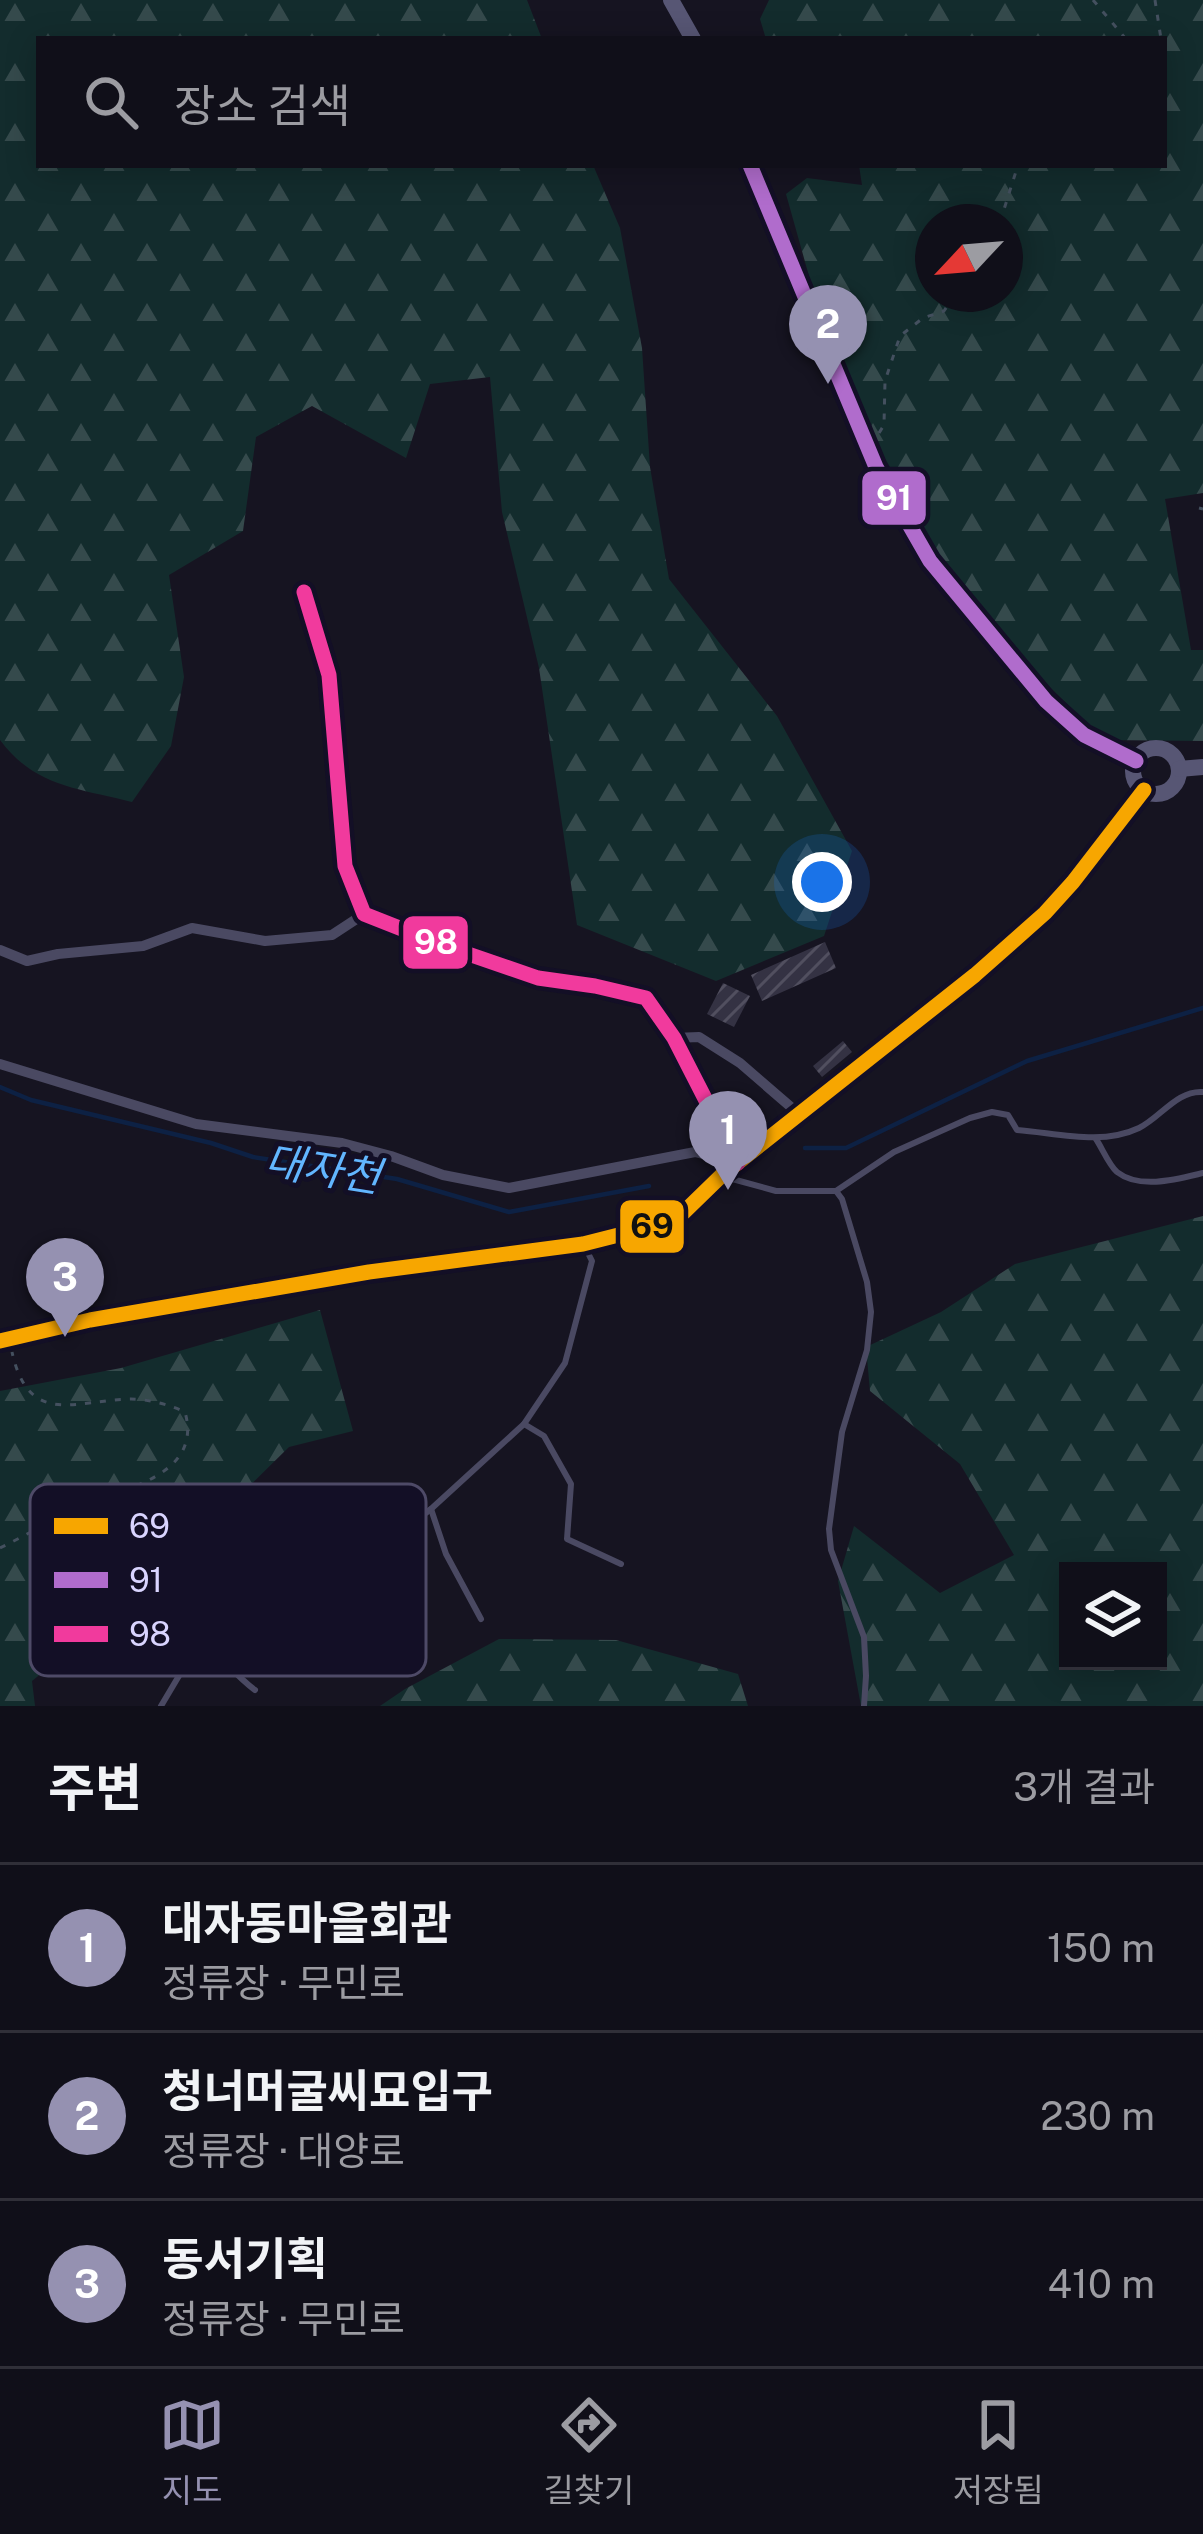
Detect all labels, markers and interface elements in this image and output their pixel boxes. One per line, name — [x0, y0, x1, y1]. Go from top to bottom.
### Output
search box — [36, 36, 1167, 168]
icon: search — [78, 69, 144, 135]
text: 장소 검색 — [174, 79, 351, 132]
north arrow — [915, 204, 1023, 312]
pin: 2 — [789, 285, 867, 384]
line badge: 91 — [860, 469, 928, 527]
text: 91 — [876, 479, 912, 517]
your location — [792, 852, 852, 912]
line badge: 98 — [401, 914, 470, 971]
text: 98 — [414, 923, 458, 961]
pin: 1 — [689, 1091, 767, 1190]
water label: 대자천 — [262, 1135, 388, 1202]
line badge: 69 — [618, 1198, 686, 1255]
text: 69 — [630, 1207, 674, 1245]
pin: 3 — [26, 1238, 104, 1337]
legend — [30, 1484, 426, 1676]
text: 69 — [129, 1507, 170, 1545]
text: 91 — [129, 1561, 163, 1599]
map controls — [1059, 1562, 1167, 1670]
button: layers — [1059, 1562, 1167, 1670]
text: 98 — [129, 1615, 171, 1653]
text: 주변 — [48, 1758, 142, 1817]
text: 3개 결과 — [1013, 1764, 1155, 1810]
text: 대자동마을회관 — [162, 1896, 452, 1949]
text: 1 — [79, 1925, 95, 1971]
text: 150 m — [1047, 1925, 1155, 1971]
text: 정류장 · 무민로 — [162, 1960, 405, 2006]
text: 청너머굴씨묘입구 — [162, 2064, 493, 2117]
text: 2 — [75, 2093, 99, 2139]
text: 230 m — [1040, 2093, 1155, 2139]
text: 정류장 · 대양로 — [162, 2128, 405, 2174]
text: 동서기획 — [162, 2232, 328, 2285]
text: 3 — [74, 2261, 100, 2307]
text: 410 m — [1048, 2261, 1155, 2307]
text: 정류장 · 무민로 — [162, 2296, 405, 2342]
tab: 지도 — [159, 2392, 225, 2512]
tab: 길찾기 — [543, 2392, 634, 2512]
tab: 저장됨 — [953, 2392, 1044, 2512]

